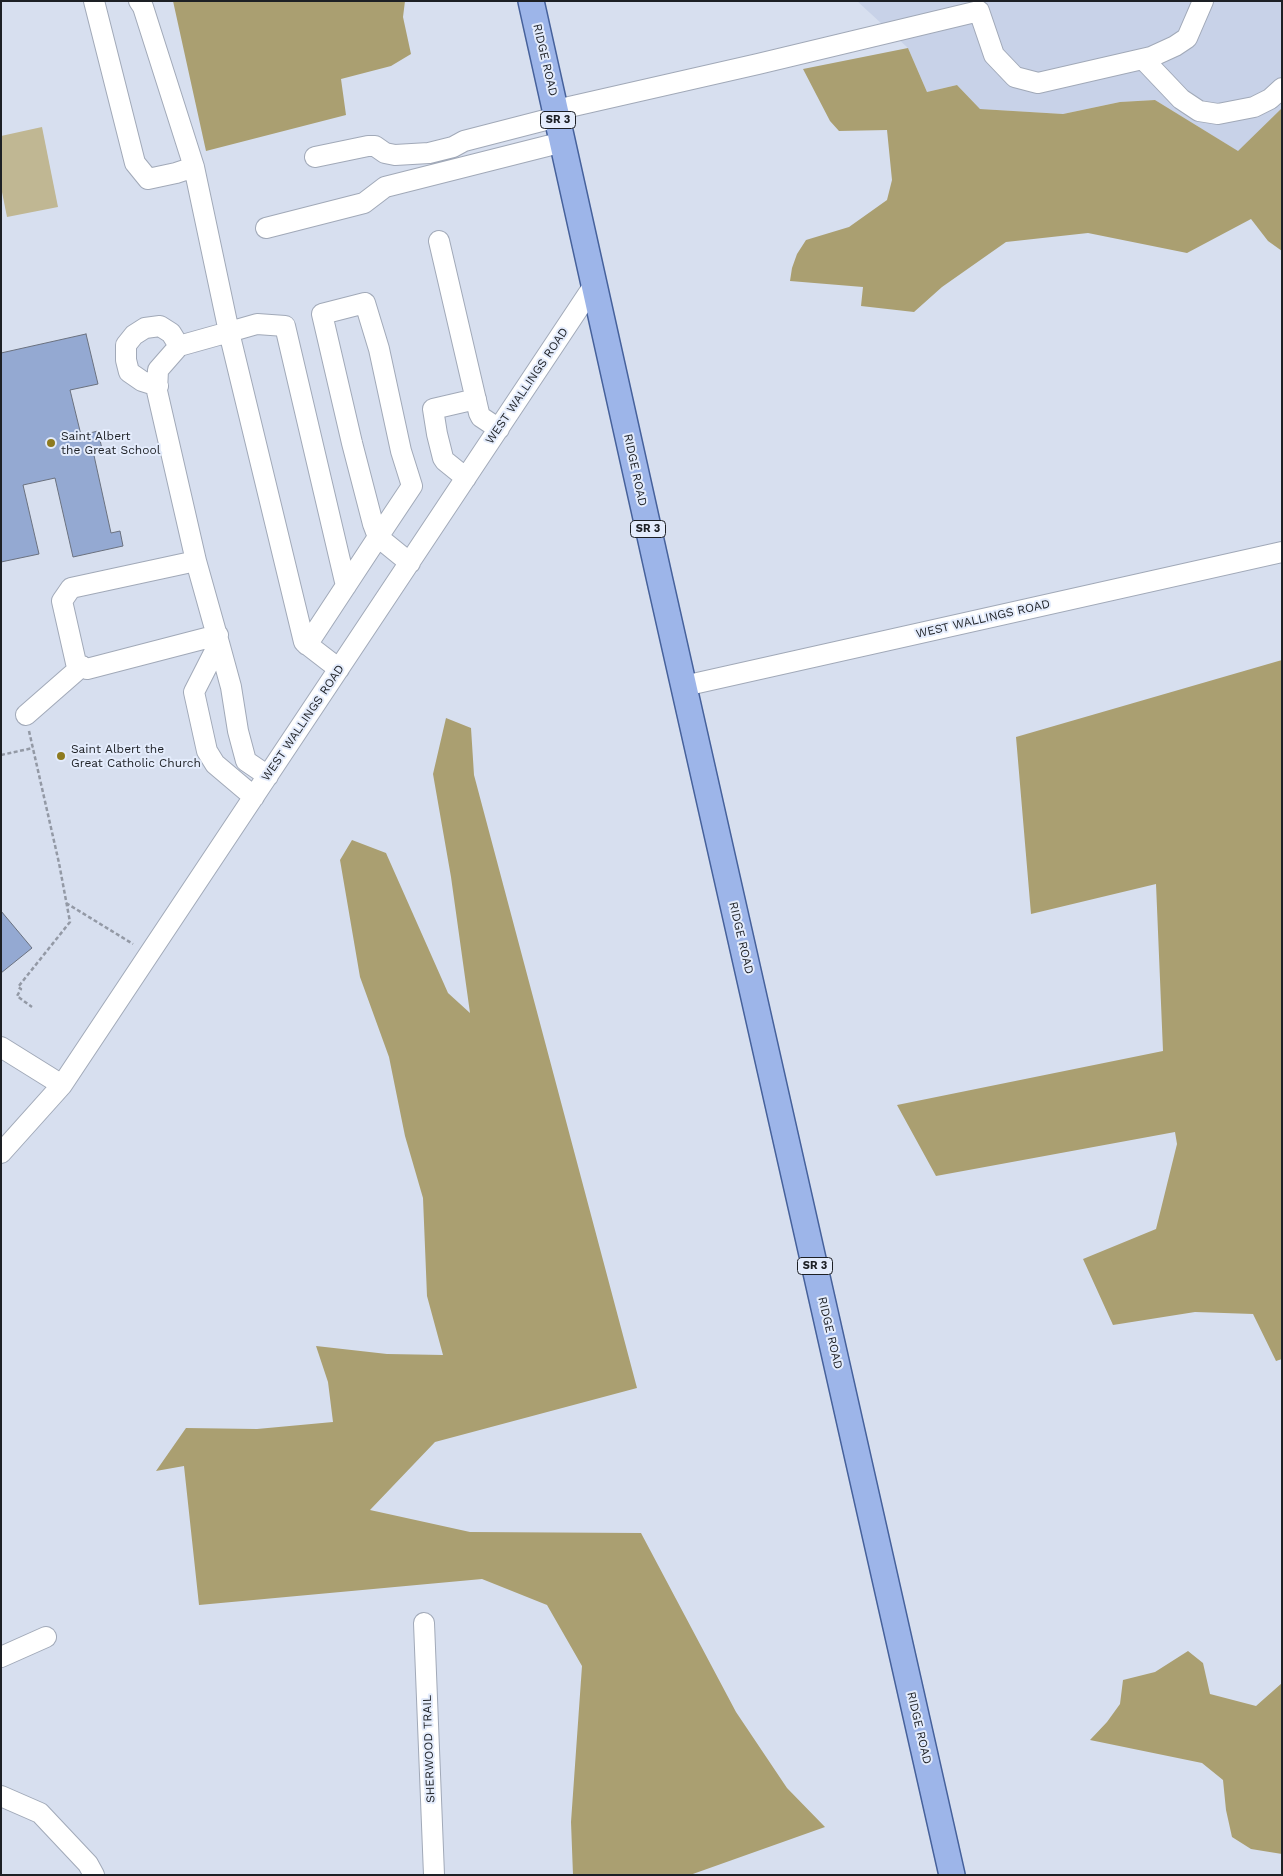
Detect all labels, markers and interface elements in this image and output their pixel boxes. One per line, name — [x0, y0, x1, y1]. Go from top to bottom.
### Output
street label: RIDGE ROAD — [530, 22, 560, 98]
road number: SR 3 — [540, 112, 576, 128]
street label: WEST WALLINGS ROAD — [483, 325, 571, 447]
place label: Saint Albert the Great School — [61, 429, 160, 457]
street label: RIDGE ROAD — [620, 432, 650, 508]
marker: Saint Albert the Great School — [45, 437, 57, 449]
road number: SR 3 — [630, 520, 666, 538]
street label: WEST WALLINGS ROAD — [915, 597, 1051, 641]
street label: WEST WALLINGS ROAD — [259, 662, 347, 784]
place label: Saint Albert the Great Catholic Church — [71, 742, 201, 770]
marker: Saint Albert the Great Catholic Church — [55, 750, 67, 762]
street label: RIDGE ROAD — [726, 900, 756, 976]
road number: SR 3 — [798, 1258, 832, 1274]
street label: RIDGE ROAD — [815, 1295, 845, 1371]
street label: RIDGE ROAD — [904, 1690, 934, 1766]
street label: SHERWOOD TRAIL — [420, 1695, 438, 1803]

